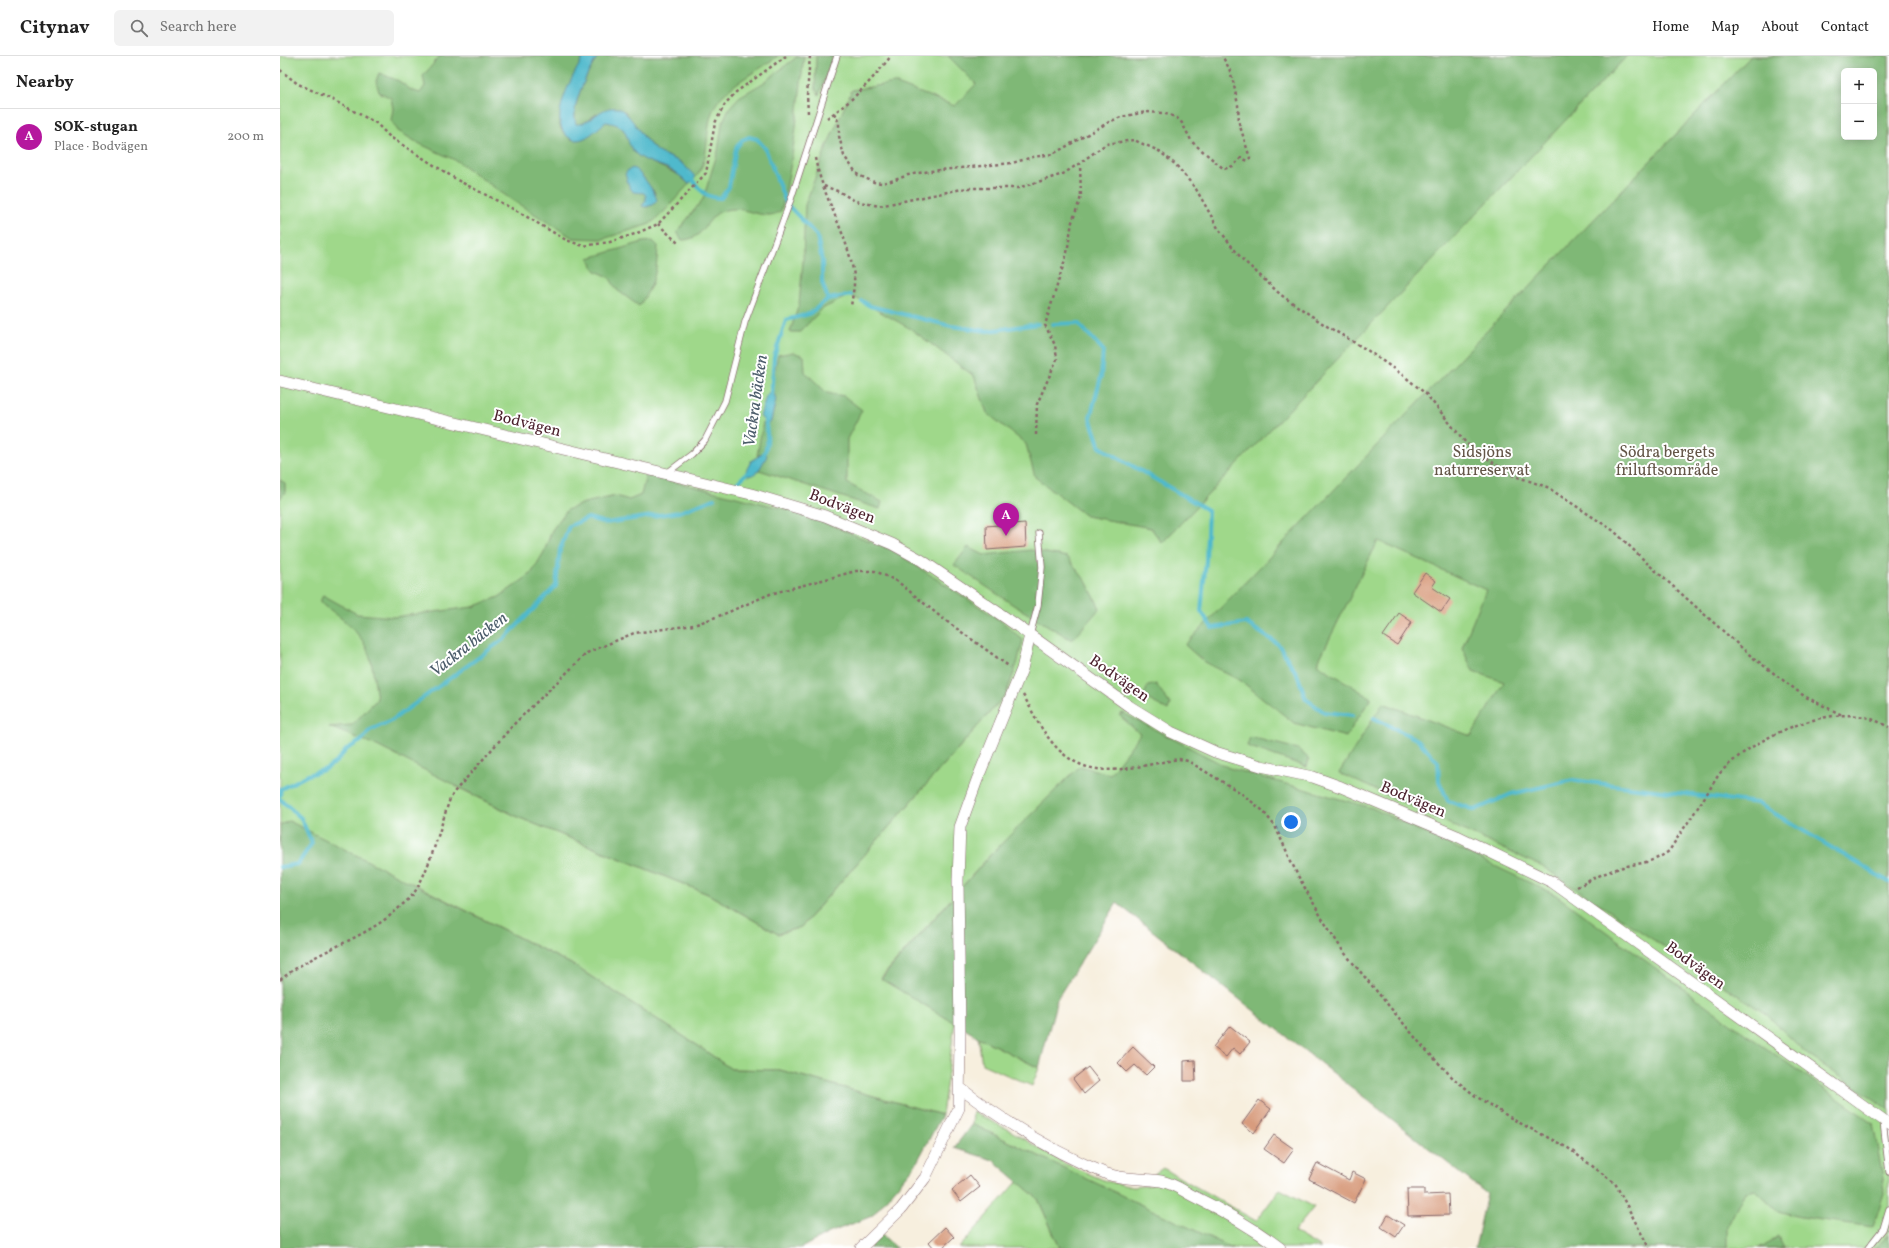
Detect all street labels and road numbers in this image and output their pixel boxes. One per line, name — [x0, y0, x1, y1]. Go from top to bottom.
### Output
street label: Bodvägen — [491, 405, 563, 443]
street label: Bodvägen — [806, 484, 878, 530]
street label: Bodvägen — [1084, 650, 1154, 708]
street label: Bodvägen — [1377, 776, 1449, 824]
street label: Bodvägen — [1661, 937, 1729, 995]

